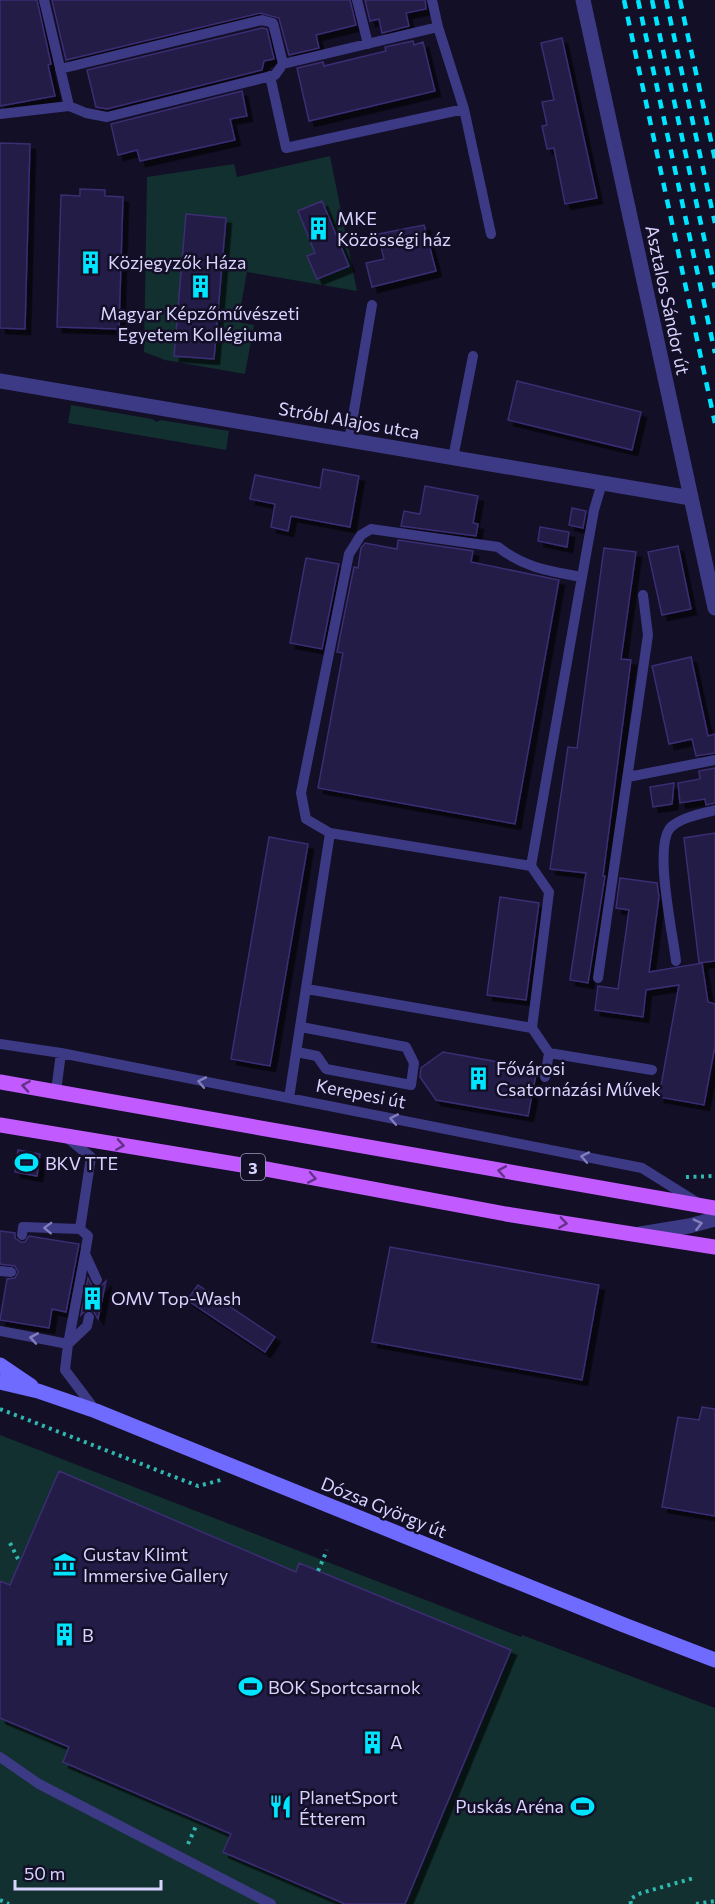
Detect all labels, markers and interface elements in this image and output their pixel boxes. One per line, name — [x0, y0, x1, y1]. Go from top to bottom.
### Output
place label: MKE Közösségi ház — [337, 207, 451, 250]
building icon: MKE Közösségi ház — [306, 215, 332, 241]
street label: Asztalos Sándor út — [641, 223, 695, 377]
building icon: Közjegyzők Háza — [77, 249, 103, 275]
place label: Közjegyzők Háza — [108, 251, 246, 273]
building icon: Magyar Képzőművészeti Egyetem Kollégiuma — [187, 274, 213, 300]
place label: Magyar Képzőművészeti Egyetem Kollégiuma — [100, 302, 300, 345]
street label: Stróbl Alajos utca — [277, 397, 421, 443]
place label: Fővárosi Csatornázási Művek — [496, 1057, 661, 1100]
building icon: Fővárosi Csatornázási Művek — [465, 1065, 491, 1091]
street label: Kerepesi út — [314, 1074, 408, 1112]
one-way arrow — [197, 1076, 207, 1089]
one-way arrow — [22, 1081, 31, 1093]
one-way arrow — [389, 1113, 399, 1126]
one-way arrow — [114, 1138, 124, 1151]
sports icon: BKV TTE — [14, 1150, 40, 1176]
one-way arrow — [580, 1151, 590, 1164]
place label: BKV TTE — [45, 1152, 118, 1174]
road number: 3 — [241, 1154, 265, 1180]
one-way arrow — [498, 1166, 507, 1178]
one-way arrow — [307, 1171, 317, 1184]
one-way arrow — [559, 1216, 568, 1228]
one-way arrow — [693, 1218, 703, 1231]
one-way arrow — [44, 1222, 53, 1234]
building icon: OMV Top-Wash — [80, 1285, 106, 1311]
place label: OMV Top-Wash — [111, 1287, 241, 1309]
one-way arrow — [29, 1332, 39, 1345]
street label: Dózsa György út — [318, 1472, 450, 1542]
place label: Gustav Klimt Immersive Gallery — [83, 1543, 228, 1586]
museum icon: Gustav Klimt Immersive Gallery — [52, 1551, 78, 1577]
building icon: B — [51, 1622, 77, 1648]
place label: B — [82, 1624, 94, 1646]
sports icon: BOK Sportcsarnok — [237, 1674, 263, 1700]
place label: BOK Sportcsarnok — [268, 1676, 421, 1698]
building icon: A — [359, 1729, 385, 1755]
place label: A — [390, 1731, 402, 1753]
place label: PlanetSport Étterem — [299, 1786, 398, 1829]
sports icon: Puskás Aréna — [569, 1793, 595, 1819]
restaurant icon: PlanetSport Étterem — [268, 1794, 294, 1820]
place label: Puskás Aréna — [455, 1795, 564, 1817]
scale bar — [15, 1853, 160, 1891]
text: 50 m — [24, 1862, 65, 1884]

